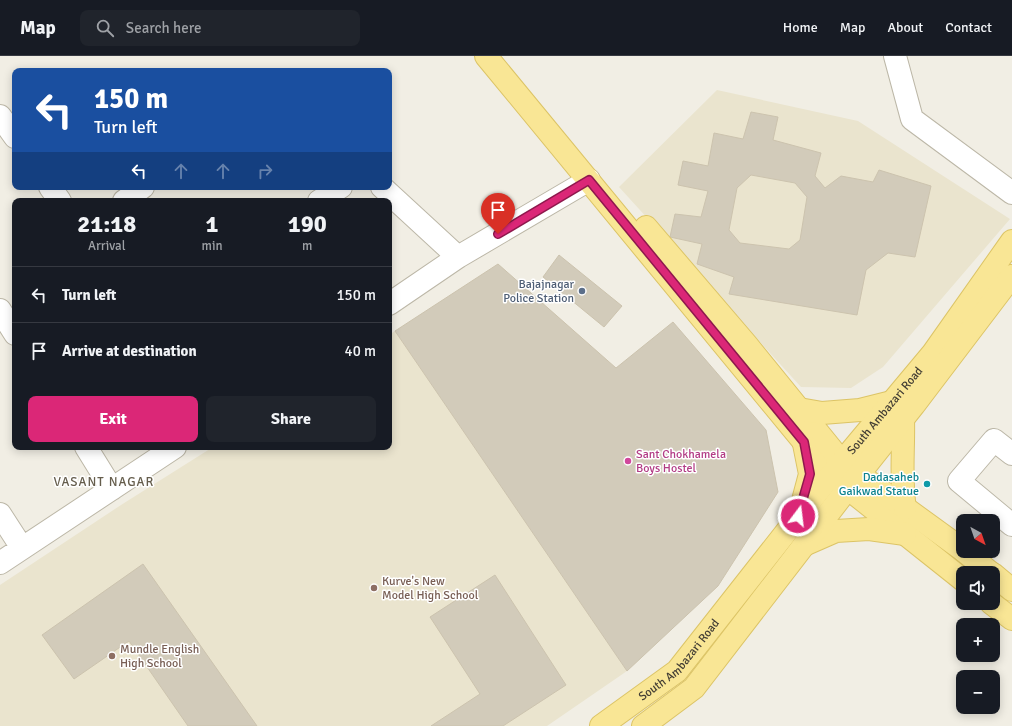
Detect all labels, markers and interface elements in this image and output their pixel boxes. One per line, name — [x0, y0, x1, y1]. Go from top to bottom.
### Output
search box — [80, 10, 360, 46]
text: Map — [20, 16, 56, 40]
icon: search — [94, 17, 116, 39]
text: Search here — [126, 19, 201, 37]
text: Home — [783, 19, 818, 36]
text: Map — [840, 19, 865, 36]
text: About — [887, 19, 923, 36]
text: Contact — [945, 19, 992, 36]
text: 150 m — [94, 82, 168, 116]
icon: left — [28, 84, 80, 136]
text: Turn left — [94, 116, 157, 138]
icon: left — [128, 160, 150, 182]
icon: ahead — [170, 160, 192, 182]
icon: ahead — [212, 160, 234, 182]
icon: right — [254, 160, 276, 182]
pin — [481, 193, 515, 234]
icon: arrive — [487, 199, 509, 221]
text: 21:18 — [77, 209, 136, 239]
text: 1 — [206, 209, 218, 239]
text: 190 — [288, 209, 327, 239]
text: Arrival — [88, 238, 125, 254]
text: min — [202, 238, 223, 254]
text: m — [302, 238, 312, 254]
place label: Bajajnagar Police Station — [503, 277, 575, 306]
icon: left — [28, 284, 50, 306]
text: Turn left — [62, 286, 116, 304]
text: 150 m — [336, 286, 376, 304]
marker: Bajajnagar Police Station — [577, 286, 587, 296]
icon: arrive — [28, 340, 50, 362]
text: Arrive at destination — [62, 342, 197, 360]
text: 40 m — [345, 342, 376, 360]
street label: South Ambazari Road — [844, 364, 926, 458]
button: Exit — [28, 396, 198, 442]
button: Share — [206, 396, 376, 442]
place label: Sant Chokhamela Boys Hostel — [636, 447, 726, 476]
marker: Sant Chokhamela Boys Hostel — [623, 456, 633, 466]
place label: Dadasaheb Gaikwad Statue — [839, 470, 919, 499]
district label: VASANT NAGAR — [54, 474, 154, 490]
marker: Dadasaheb Gaikwad Statue — [922, 479, 932, 489]
position arrow — [777, 495, 819, 537]
north arrow — [956, 514, 1000, 558]
map controls — [956, 514, 1000, 714]
button: sound — [956, 566, 1000, 610]
place label: Kurve's New Model High School — [382, 574, 479, 603]
marker: Kurve's New Model High School — [369, 583, 379, 593]
street label: South Ambazari Road — [636, 616, 723, 704]
button: + — [956, 618, 1000, 662]
place label: Mundle English High School — [120, 642, 199, 671]
marker: Mundle English High School — [107, 651, 117, 661]
button: − — [956, 670, 1000, 714]

